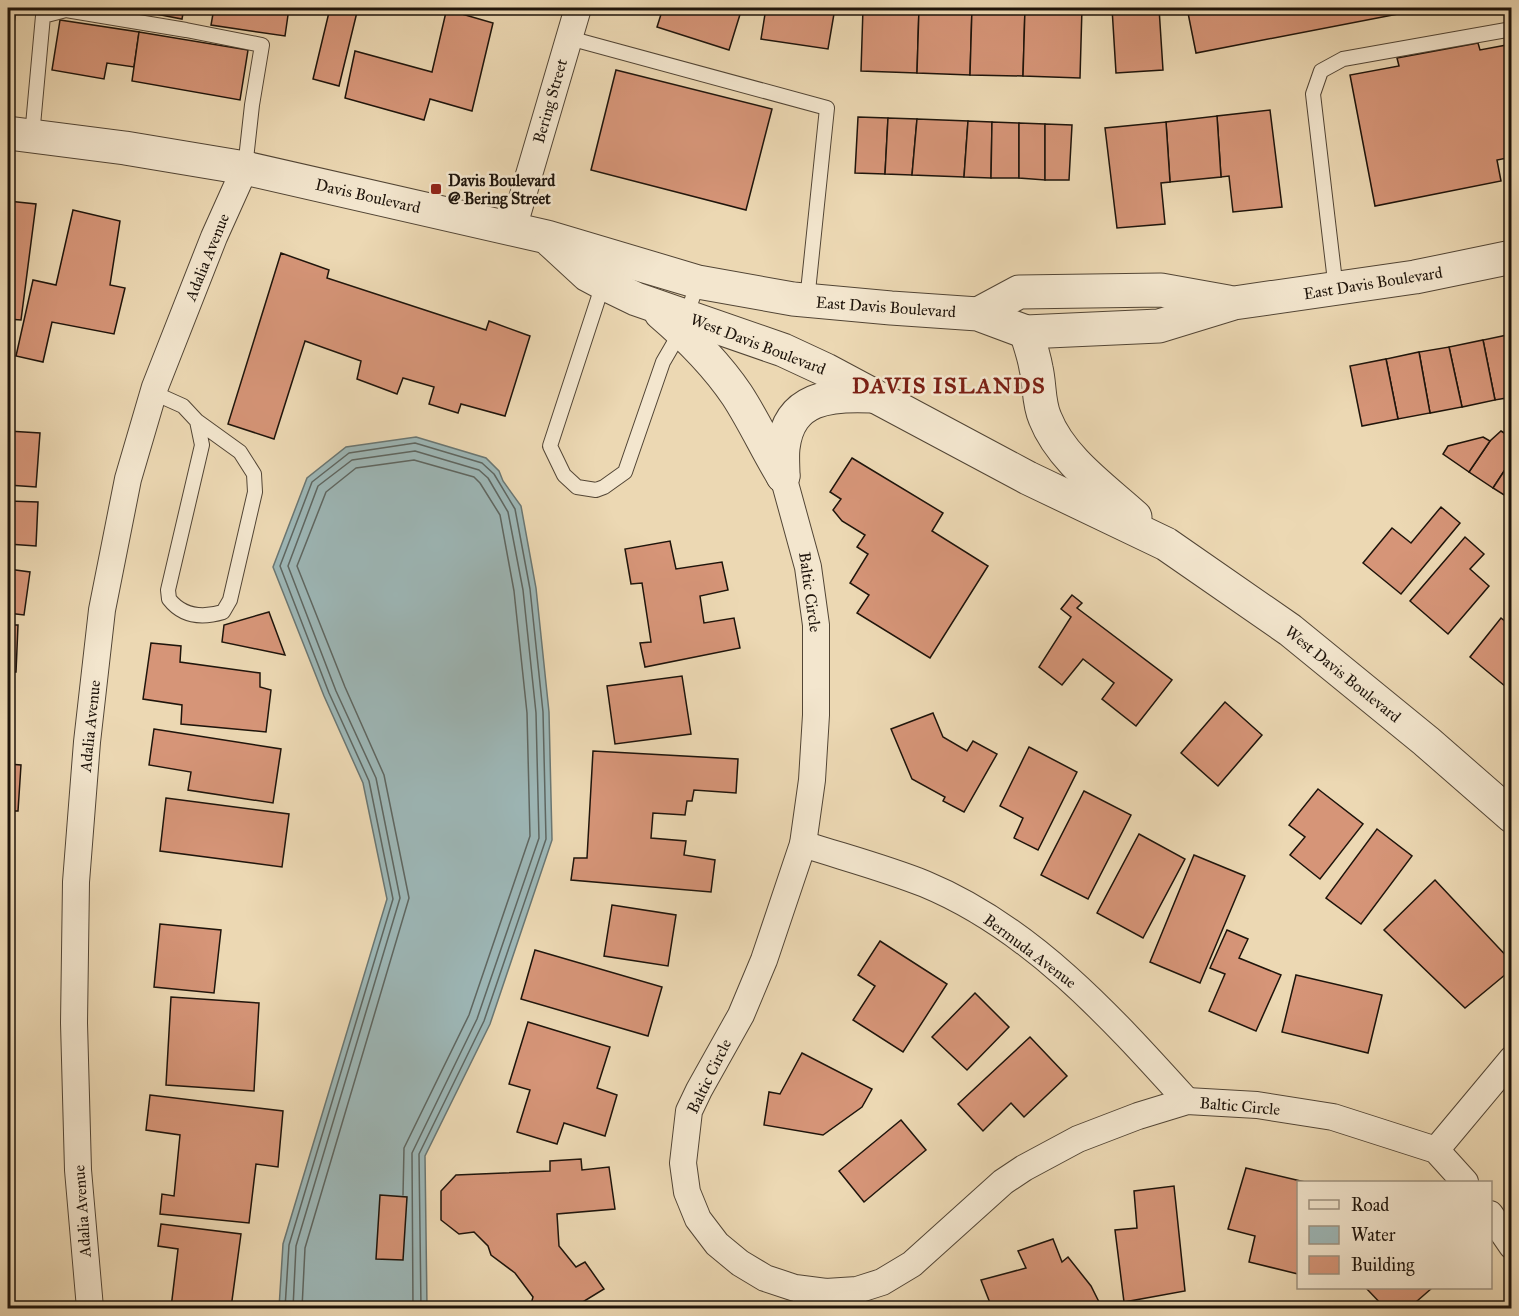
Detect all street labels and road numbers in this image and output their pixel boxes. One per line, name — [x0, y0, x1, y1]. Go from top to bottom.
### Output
street label: Bering Street — [529, 56, 572, 146]
street label: Davis Boulevard — [314, 175, 422, 217]
street label: Adalia Avenue — [180, 210, 233, 304]
street label: East Davis Boulevard — [1302, 263, 1444, 303]
street label: East Davis Boulevard — [815, 293, 957, 321]
street label: West Davis Boulevard — [688, 309, 828, 379]
street label: Baltic Circle — [795, 551, 825, 634]
street label: West Davis Boulevard — [1281, 622, 1405, 726]
street label: Adalia Avenue — [76, 679, 104, 774]
street label: Bermuda Avenue — [980, 910, 1080, 992]
street label: Baltic Circle — [683, 1035, 735, 1116]
street label: Baltic Circle — [1199, 1093, 1281, 1119]
street label: Adalia Avenue — [69, 1164, 95, 1259]

